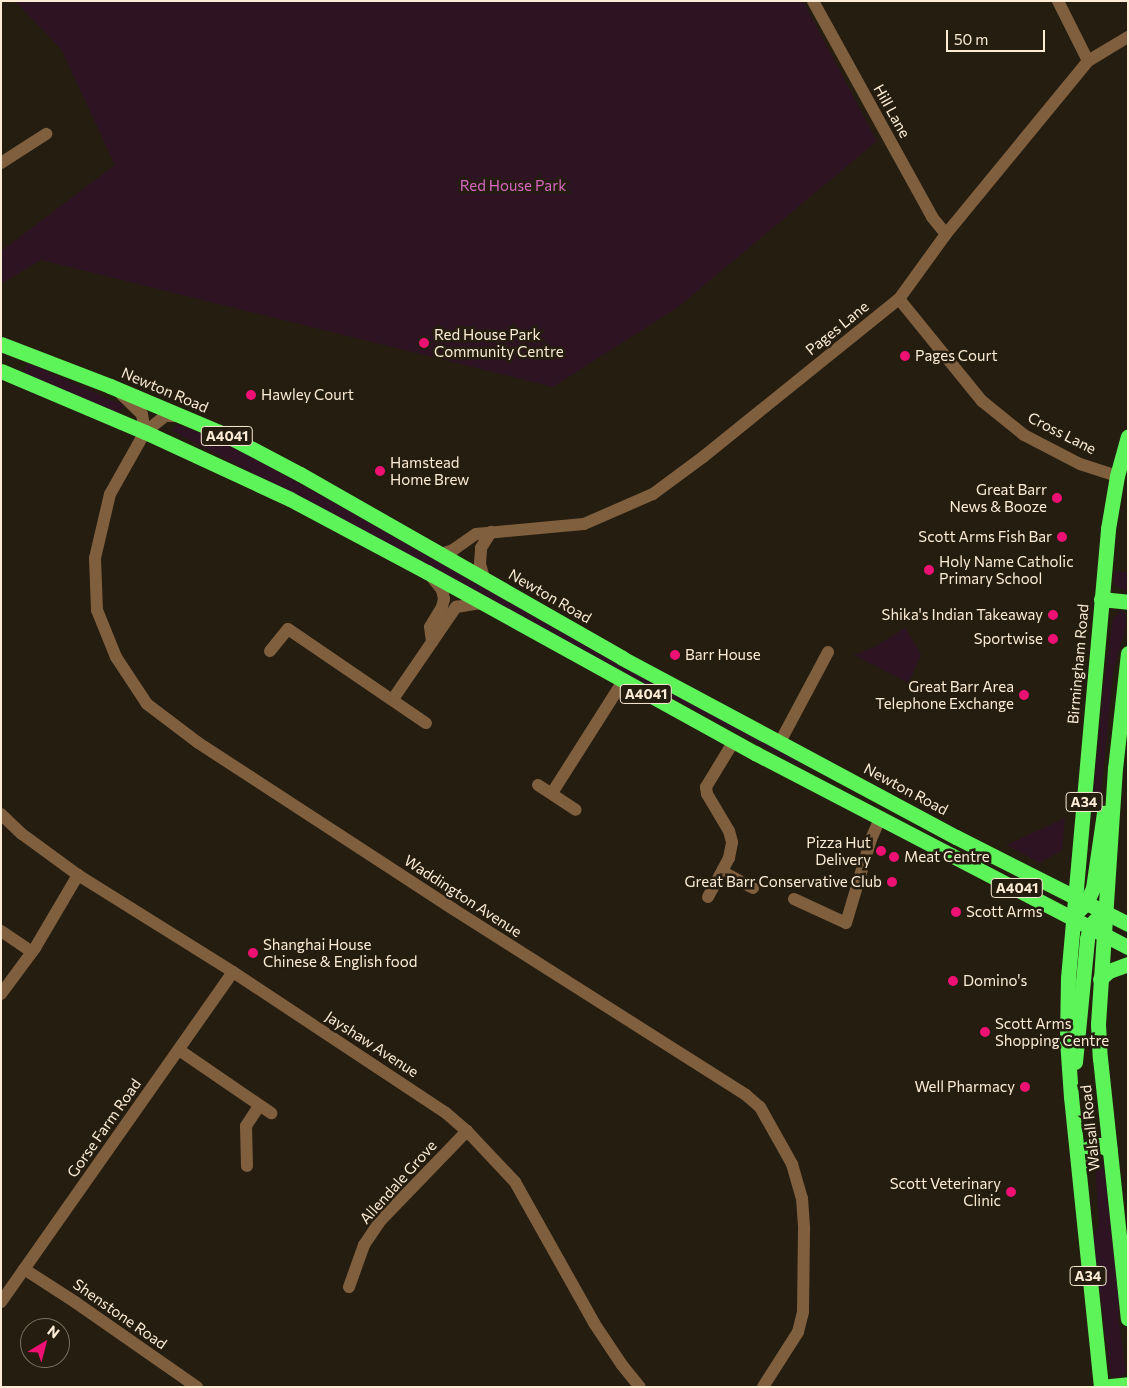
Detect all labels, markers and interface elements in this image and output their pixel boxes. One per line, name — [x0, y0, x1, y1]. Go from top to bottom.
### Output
scale bar — [949, 20, 1048, 52]
text: 50 m — [954, 30, 988, 48]
street label: Hill Lane — [870, 81, 914, 141]
park label: Red House Park — [460, 177, 566, 195]
street label: Pages Lane — [802, 297, 872, 359]
place label: Red House Park Community Centre — [434, 325, 564, 360]
marker: Red House Park Community Centre — [418, 337, 430, 349]
place label: Pages Court — [915, 347, 998, 365]
marker: Pages Court — [899, 350, 911, 362]
street label: Newton Road — [119, 364, 211, 416]
place label: Hawley Court — [261, 386, 354, 404]
marker: Hawley Court — [245, 389, 257, 401]
street label: Cross Lane — [1025, 408, 1099, 458]
road number: A4041 — [201, 424, 253, 448]
place label: Hamstead Home Brew — [390, 453, 469, 488]
marker: Hamstead Home Brew — [374, 465, 386, 477]
place label: Great Barr News & Booze — [949, 480, 1047, 515]
marker: Great Barr News & Booze — [1051, 492, 1063, 504]
place label: Scott Arms Fish Bar — [918, 528, 1052, 546]
marker: Scott Arms Fish Bar — [1056, 531, 1068, 543]
place label: Holy Name Catholic Primary School — [939, 552, 1074, 587]
marker: Holy Name Catholic Primary School — [923, 564, 935, 576]
street label: Newton Road — [505, 565, 595, 627]
street label: Birmingham Road — [1064, 603, 1092, 725]
place label: Shika's Indian Takeaway — [882, 606, 1043, 624]
marker: Shika's Indian Takeaway — [1047, 609, 1059, 621]
place label: Sportwise — [974, 630, 1043, 648]
marker: Sportwise — [1047, 633, 1059, 645]
place label: Barr House — [685, 646, 761, 664]
marker: Barr House — [669, 649, 681, 661]
place label: Great Barr Area Telephone Exchange — [875, 677, 1014, 712]
road number: A4041 — [620, 682, 672, 706]
marker: Great Barr Area Telephone Exchange — [1018, 689, 1030, 701]
street label: Newton Road — [861, 759, 951, 819]
road number: A34 — [1065, 790, 1103, 814]
place label: Pizza Hut Delivery — [806, 833, 871, 868]
marker: Pizza Hut Delivery — [875, 845, 887, 857]
place label: Meat Centre — [904, 848, 990, 866]
street label: Waddington Avenue — [401, 851, 525, 941]
marker: Meat Centre — [888, 851, 900, 863]
place label: Great Barr Conservative Club — [685, 873, 882, 891]
marker: Great Barr Conservative Club — [886, 876, 898, 888]
road number: A4041 — [991, 876, 1043, 900]
place label: Scott Arms — [966, 903, 1042, 921]
marker: Scott Arms — [950, 906, 962, 918]
place label: Shanghai House Chinese & English food — [263, 935, 417, 970]
marker: Shanghai House Chinese & English food — [247, 947, 259, 959]
place label: Domino's — [963, 972, 1027, 990]
marker: Domino's — [947, 975, 959, 987]
street label: Jayshaw Avenue — [322, 1007, 422, 1081]
place label: Scott Arms Shopping Centre — [995, 1014, 1109, 1049]
marker: Scott Arms Shopping Centre — [979, 1026, 991, 1038]
street label: Gorse Farm Road — [63, 1075, 145, 1181]
place label: Well Pharmacy — [914, 1078, 1015, 1096]
marker: Well Pharmacy — [1019, 1081, 1031, 1093]
street label: Walsall Road — [1077, 1084, 1103, 1172]
street label: Allendale Grove — [356, 1136, 440, 1228]
place label: Scott Veterinary Clinic — [890, 1174, 1001, 1209]
marker: Scott Veterinary Clinic — [1005, 1186, 1017, 1198]
road number: A34 — [1069, 1264, 1107, 1288]
street label: Shenstone Road — [70, 1275, 170, 1353]
north arrow — [20, 1318, 70, 1368]
text: N — [44, 1321, 63, 1341]

